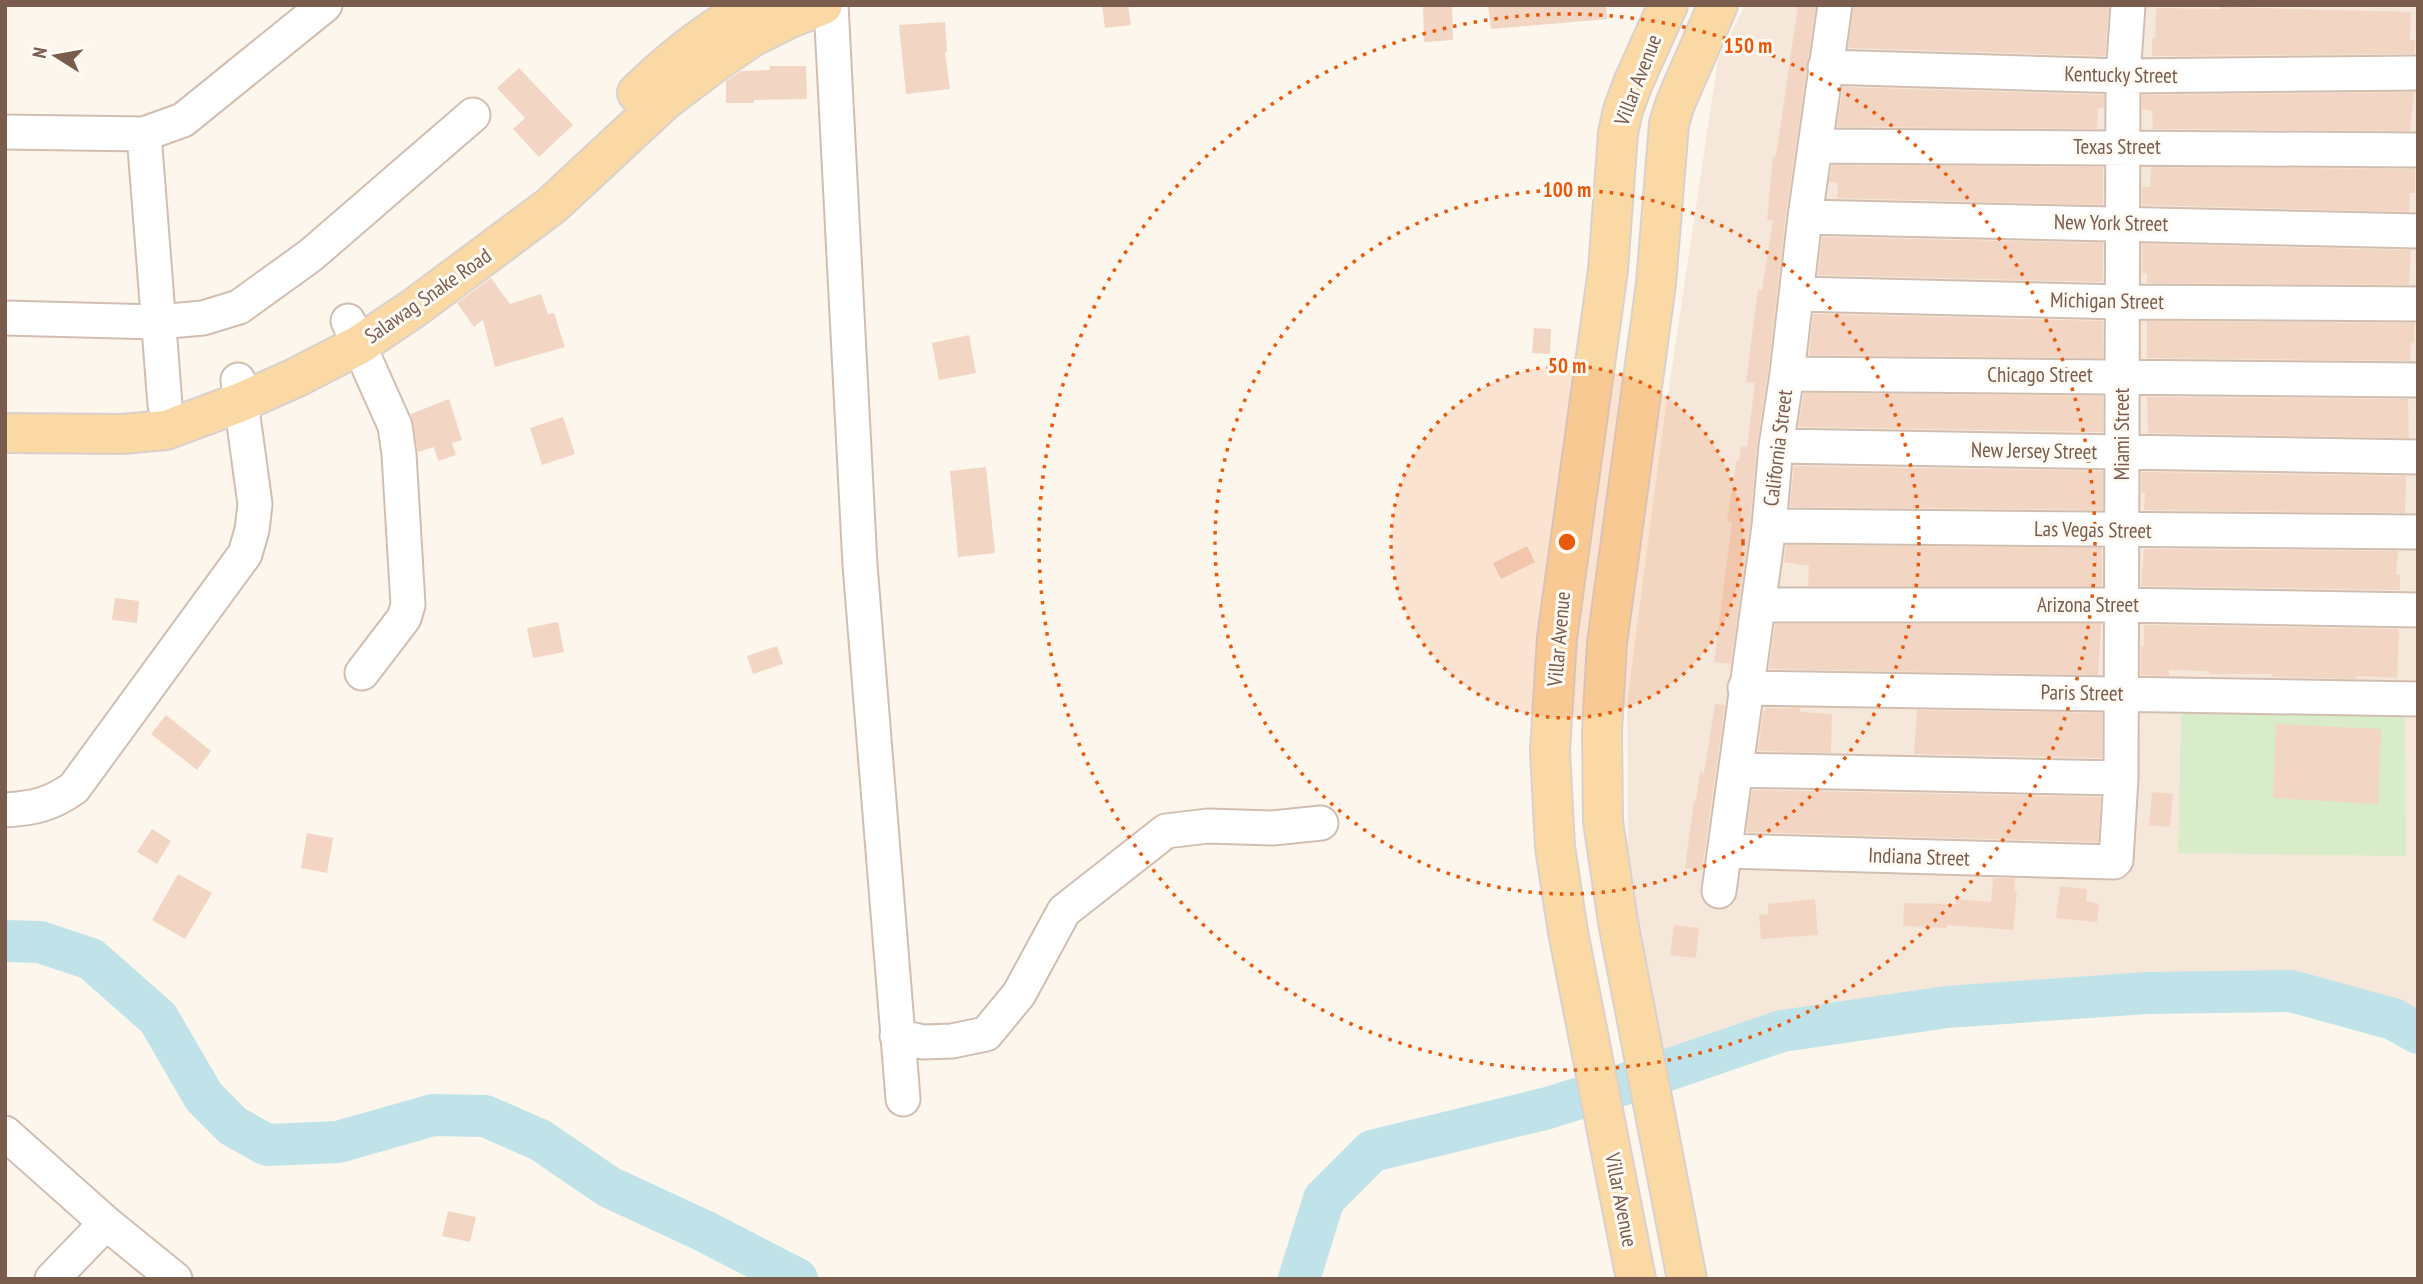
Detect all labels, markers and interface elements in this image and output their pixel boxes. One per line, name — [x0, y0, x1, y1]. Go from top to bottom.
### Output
north arrow — [21, 21, 91, 91]
street label: Villar Avenue — [1608, 31, 1667, 130]
text: 150 m — [1724, 32, 1772, 59]
text: N — [27, 45, 52, 60]
street label: Kentucky Street — [2064, 60, 2178, 89]
street label: Texas Street — [2073, 133, 2161, 160]
text: 100 m — [1543, 176, 1591, 203]
street label: New York Street — [2054, 208, 2169, 237]
street label: Salawag Snake Road — [359, 242, 496, 349]
street label: Michigan Street — [2050, 286, 2164, 315]
text: 50 m — [1548, 352, 1586, 379]
street label: Chicago Street — [1987, 361, 2093, 388]
street label: California Street — [1757, 388, 1798, 508]
street label: Miami Street — [2108, 388, 2135, 480]
street label: New Jersey Street — [1971, 436, 2098, 465]
street label: Las Vegas Street — [2034, 515, 2152, 544]
centre of rings — [1555, 530, 1579, 554]
street label: Villar Avenue — [1541, 590, 1576, 689]
street label: Arizona Street — [2037, 591, 2139, 618]
street label: Paris Street — [2040, 678, 2124, 707]
street label: Indiana Street — [1868, 841, 1971, 872]
street label: Villar Avenue — [1599, 1150, 1644, 1249]

